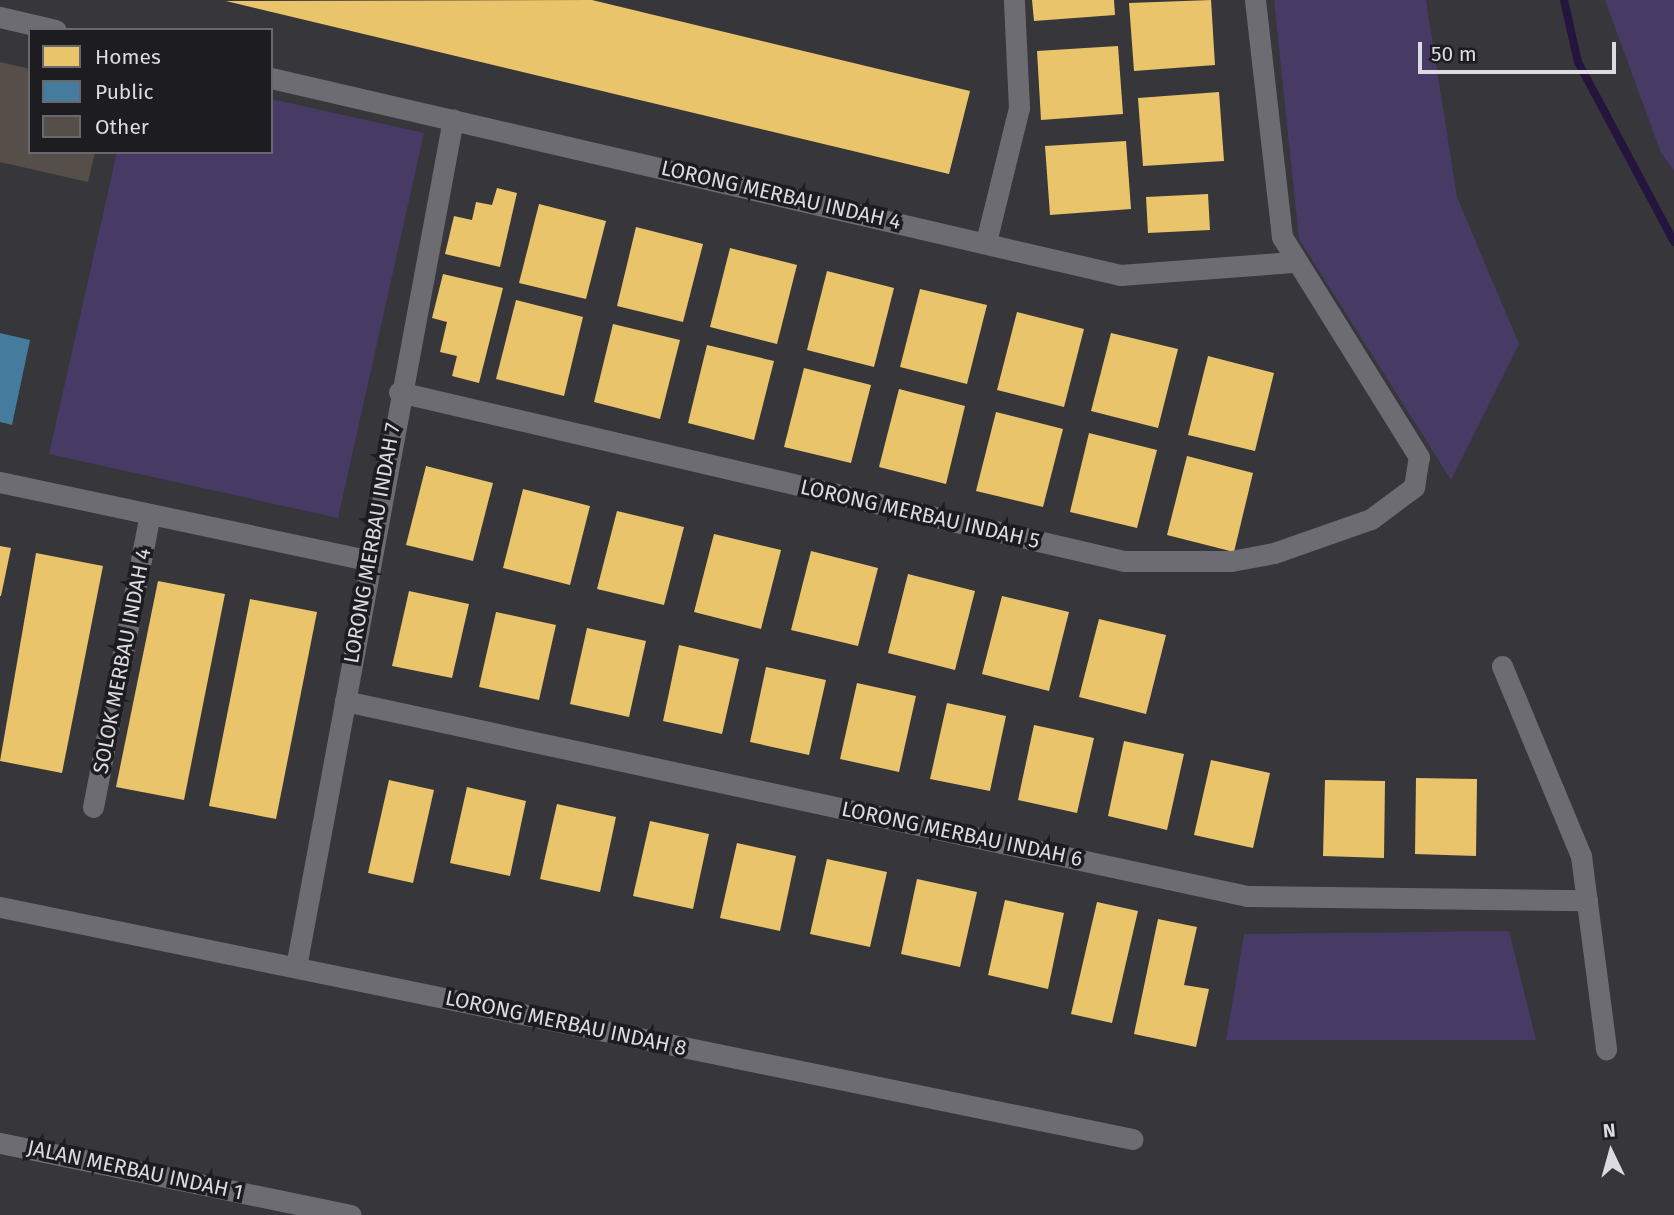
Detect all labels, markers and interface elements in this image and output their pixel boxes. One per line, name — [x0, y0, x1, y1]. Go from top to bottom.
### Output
legend — [28, 28, 273, 154]
scale bar — [1422, 28, 1620, 72]
text: 50 m — [1431, 41, 1477, 67]
text: Homes — [95, 44, 161, 70]
text: Public — [95, 79, 153, 105]
text: Other — [95, 114, 149, 140]
street label: LORONG MERBAU INDAH 4 — [659, 155, 903, 235]
street label: LORONG MERBAU INDAH 7 — [338, 421, 406, 665]
street label: LORONG MERBAU INDAH 5 — [798, 474, 1042, 554]
street label: SOLOK MERBAU INDAH 4 — [88, 546, 156, 776]
street label: LORONG MERBAU INDAH 6 — [839, 796, 1085, 872]
street label: LORONG MERBAU INDAH 8 — [443, 985, 689, 1061]
north arrow — [1576, 1117, 1646, 1187]
text: N — [1602, 1119, 1616, 1143]
street label: JALAN MERBAU INDAH 1 — [25, 1135, 245, 1205]

